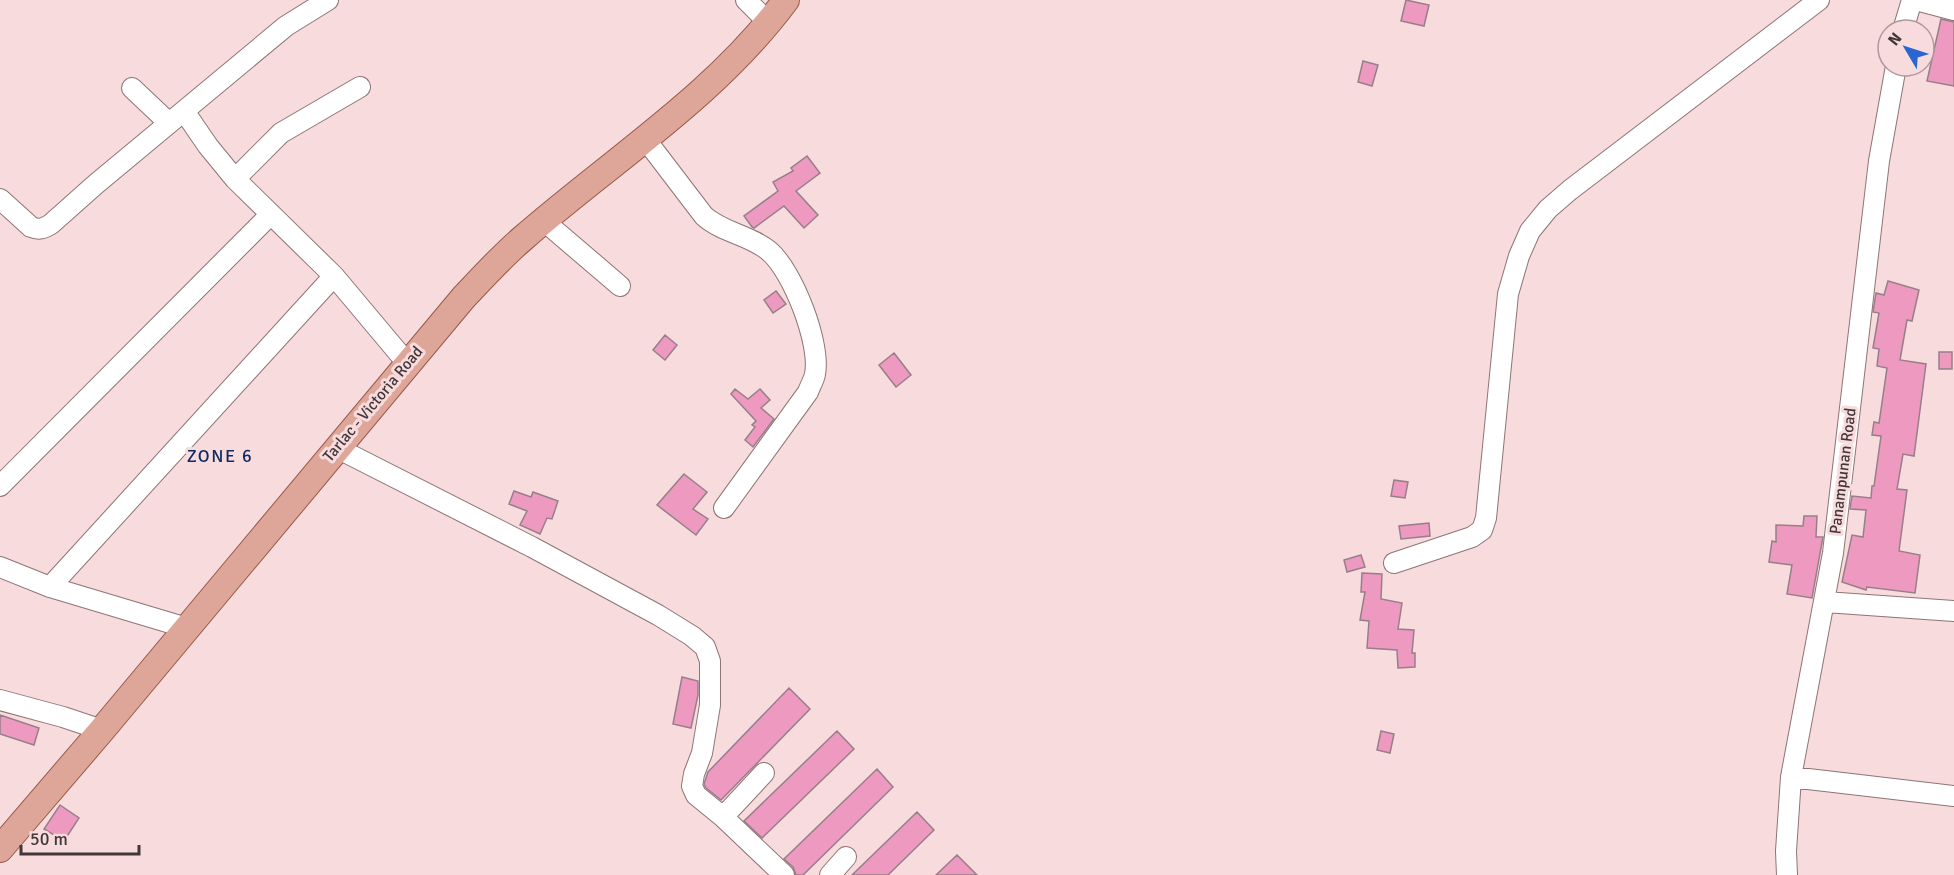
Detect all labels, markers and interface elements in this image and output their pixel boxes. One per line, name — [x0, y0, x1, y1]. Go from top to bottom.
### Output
north arrow — [1876, 18, 1936, 78]
text: N — [1884, 29, 1906, 50]
street label: Tarlac - Victoria Road — [319, 342, 427, 466]
street label: Panampunan Road — [1825, 407, 1861, 535]
district label: ZONE 6 — [187, 445, 253, 467]
scale bar — [21, 818, 140, 856]
text: 50 m — [30, 828, 68, 850]

